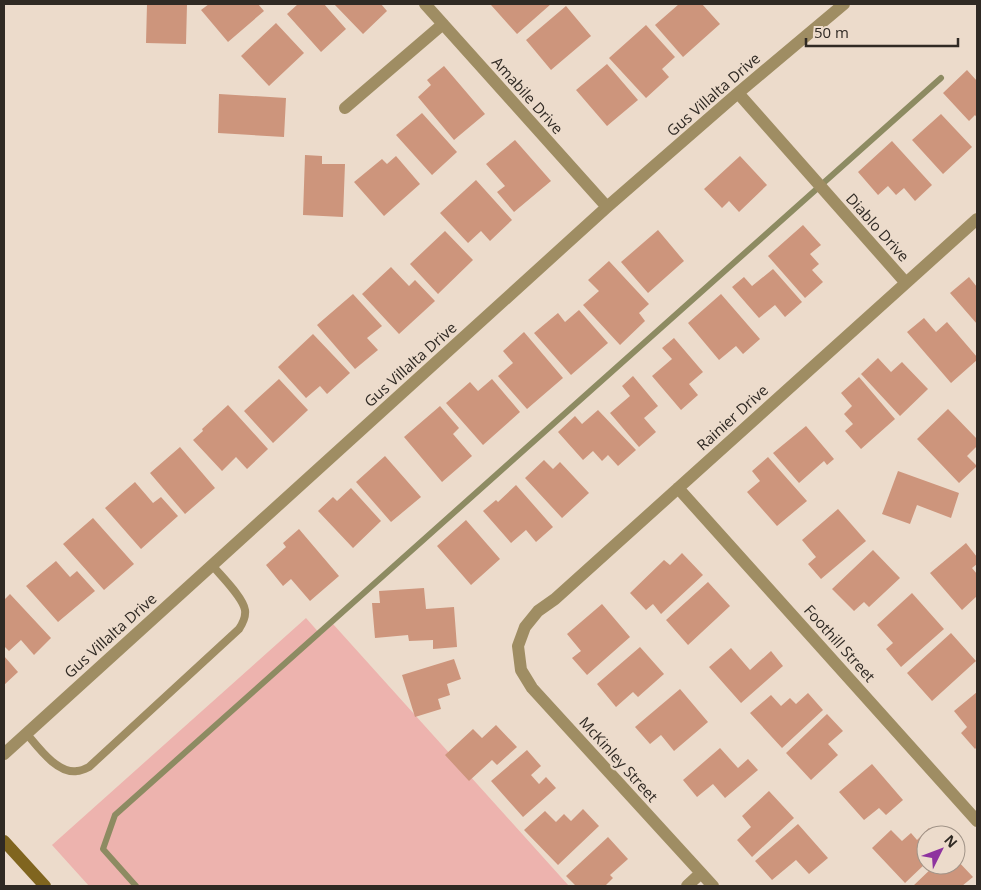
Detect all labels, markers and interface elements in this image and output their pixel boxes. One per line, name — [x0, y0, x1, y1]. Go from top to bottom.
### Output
scale bar — [806, 15, 958, 47]
text: 50 m — [814, 22, 849, 42]
street label: Gus Villalta Drive — [662, 48, 764, 140]
street label: Amabile Drive — [488, 52, 568, 138]
street label: Diablo Drive — [842, 188, 914, 266]
street label: Gus Villalta Drive — [360, 317, 460, 411]
street label: Rainier Drive — [692, 380, 772, 454]
street label: Gus Villalta Drive — [60, 588, 160, 682]
street label: Foothill Street — [800, 600, 880, 686]
street label: McKinley Street — [575, 712, 663, 806]
north arrow — [916, 825, 966, 875]
text: N — [940, 830, 962, 852]

